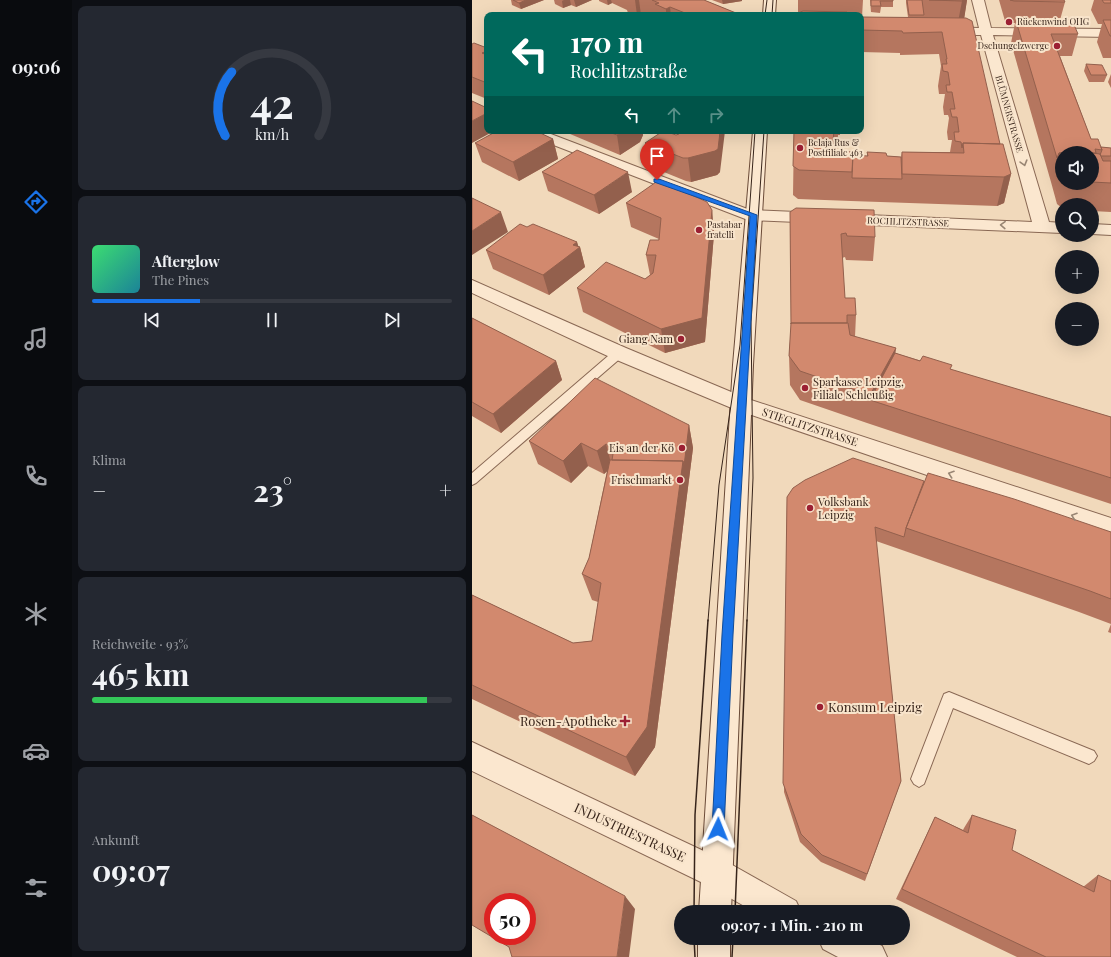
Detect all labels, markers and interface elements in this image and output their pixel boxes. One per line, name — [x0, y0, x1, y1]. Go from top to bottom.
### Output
place label: Rückenwind OHG — [1017, 15, 1090, 27]
marker: Rückenwind OHG — [1004, 17, 1014, 27]
text: 170 m — [570, 23, 643, 60]
icon: left — [504, 28, 556, 80]
place label: Dschungelzwerge — [978, 39, 1049, 51]
marker: Dschungelzwerge — [1052, 41, 1062, 51]
text: 09:06 — [12, 55, 60, 79]
text: Rochlitzstraße — [570, 59, 687, 83]
text: 42 — [250, 74, 294, 129]
street label: BLÜMNERSTRASSE — [993, 74, 1027, 154]
icon: left — [621, 104, 643, 126]
icon: ahead — [663, 104, 685, 126]
icon: right — [705, 104, 727, 126]
text: km/h — [255, 125, 290, 144]
place label: Belaja Rus & Postfiliale 463 — [808, 136, 863, 158]
pin — [640, 139, 674, 180]
marker: Belaja Rus & Postfiliale 463 — [795, 143, 805, 153]
icon: arrive — [646, 145, 668, 167]
map controls — [1055, 146, 1099, 346]
button: sound — [1055, 146, 1099, 190]
one-way arrow — [1019, 160, 1027, 166]
icon: directions — [22, 188, 50, 216]
button: search — [1055, 198, 1099, 242]
street label: ROCHLITZSTRASSE — [867, 214, 950, 228]
place label: Pastabar fratelli — [707, 218, 742, 240]
one-way arrow — [1000, 221, 1006, 230]
marker: Pastabar fratelli — [694, 225, 704, 235]
button: + — [1055, 250, 1099, 294]
text: Afterglow — [152, 251, 220, 271]
text: The Pines — [152, 271, 209, 288]
button: − — [1055, 302, 1099, 346]
icon: previous — [141, 309, 163, 331]
icon: pause — [261, 309, 283, 331]
icon: next — [381, 309, 403, 331]
icon: music — [22, 325, 50, 353]
place label: Giang Nam — [619, 331, 673, 346]
marker: Giang Nam — [676, 334, 686, 344]
place label: Sparkasse Leipzig, Filiale Schleußig — [813, 374, 904, 402]
marker: Sparkasse Leipzig, Filiale Schleußig — [800, 383, 810, 393]
street label: STIEGLITZSTRASSE — [760, 404, 860, 449]
place label: Eis an der Kö — [609, 440, 674, 455]
marker: Eis an der Kö — [677, 443, 687, 453]
text: Klima — [92, 451, 126, 468]
icon: phone — [22, 462, 50, 490]
text: 23° — [253, 470, 292, 510]
one-way arrow — [947, 470, 954, 479]
place label: Frischmarkt — [611, 472, 672, 487]
text: − — [92, 475, 106, 505]
text: + — [439, 475, 452, 505]
marker: Frischmarkt — [675, 475, 685, 485]
place label: Volksbank Leipzig — [817, 494, 869, 522]
marker: Volksbank Leipzig — [805, 503, 815, 513]
one-way arrow — [1071, 512, 1078, 520]
icon: climate — [22, 600, 50, 628]
text: Reichweite · 93% — [92, 635, 188, 652]
text: 465 km — [92, 654, 189, 694]
place label: Konsum Leipzig — [828, 698, 922, 715]
marker: Konsum Leipzig — [815, 702, 825, 712]
place label: Rosen-Apotheke — [520, 712, 617, 729]
marker: Rosen-Apotheke — [620, 716, 630, 726]
icon: car — [22, 737, 50, 765]
street label: INDUSTRIESTRASSE — [572, 798, 689, 865]
position arrow — [697, 808, 739, 850]
text: Ankunft — [92, 831, 139, 848]
text: 09:07 — [92, 850, 170, 890]
icon: filters — [22, 874, 50, 902]
speed limit sign: 50 — [484, 893, 536, 945]
text: 09:07 · 1 Min. · 210 m — [721, 915, 863, 935]

